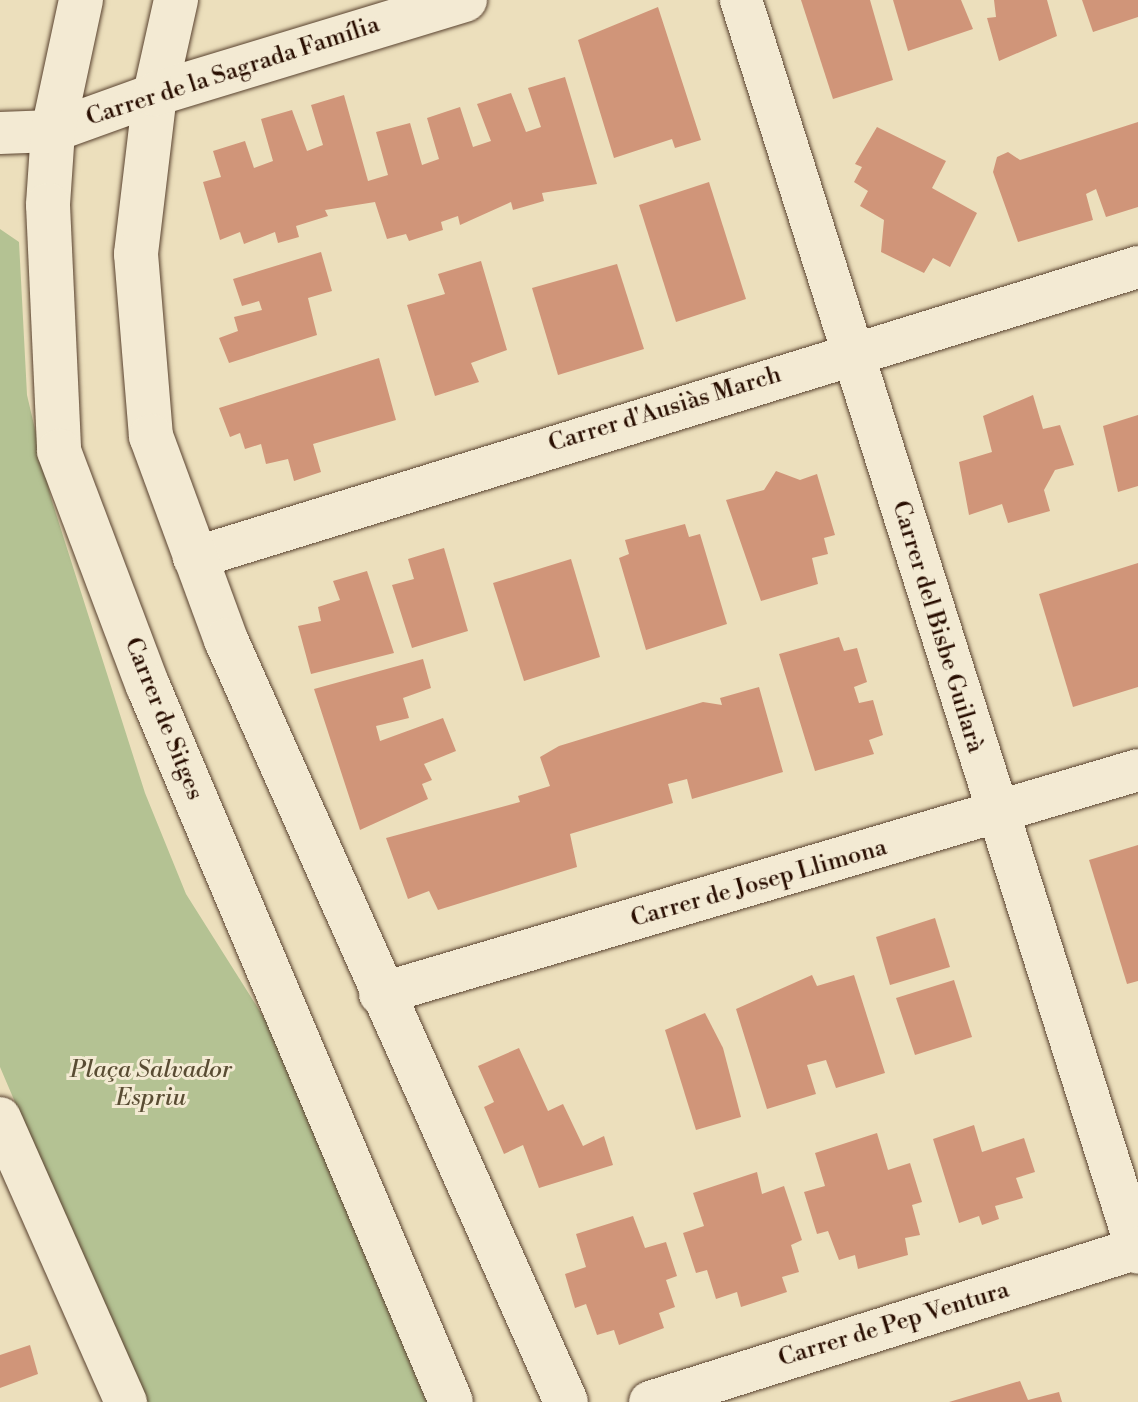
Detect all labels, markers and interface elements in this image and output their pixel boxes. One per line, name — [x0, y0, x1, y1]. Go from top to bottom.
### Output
street label: Carrer de la Sagrada Família — [83, 11, 383, 133]
street label: Carrer d'Ausiàs March — [545, 361, 785, 459]
street label: Carrer del Bisbe Guilarà — [885, 498, 989, 756]
street label: Carrer de Sitges — [117, 634, 209, 804]
street label: Carrer de Josep Llimona — [628, 834, 890, 934]
park label: Plaça Salvador Espriu — [70, 1057, 232, 1113]
street label: Carrer de Pep Ventura — [775, 1276, 1013, 1374]

